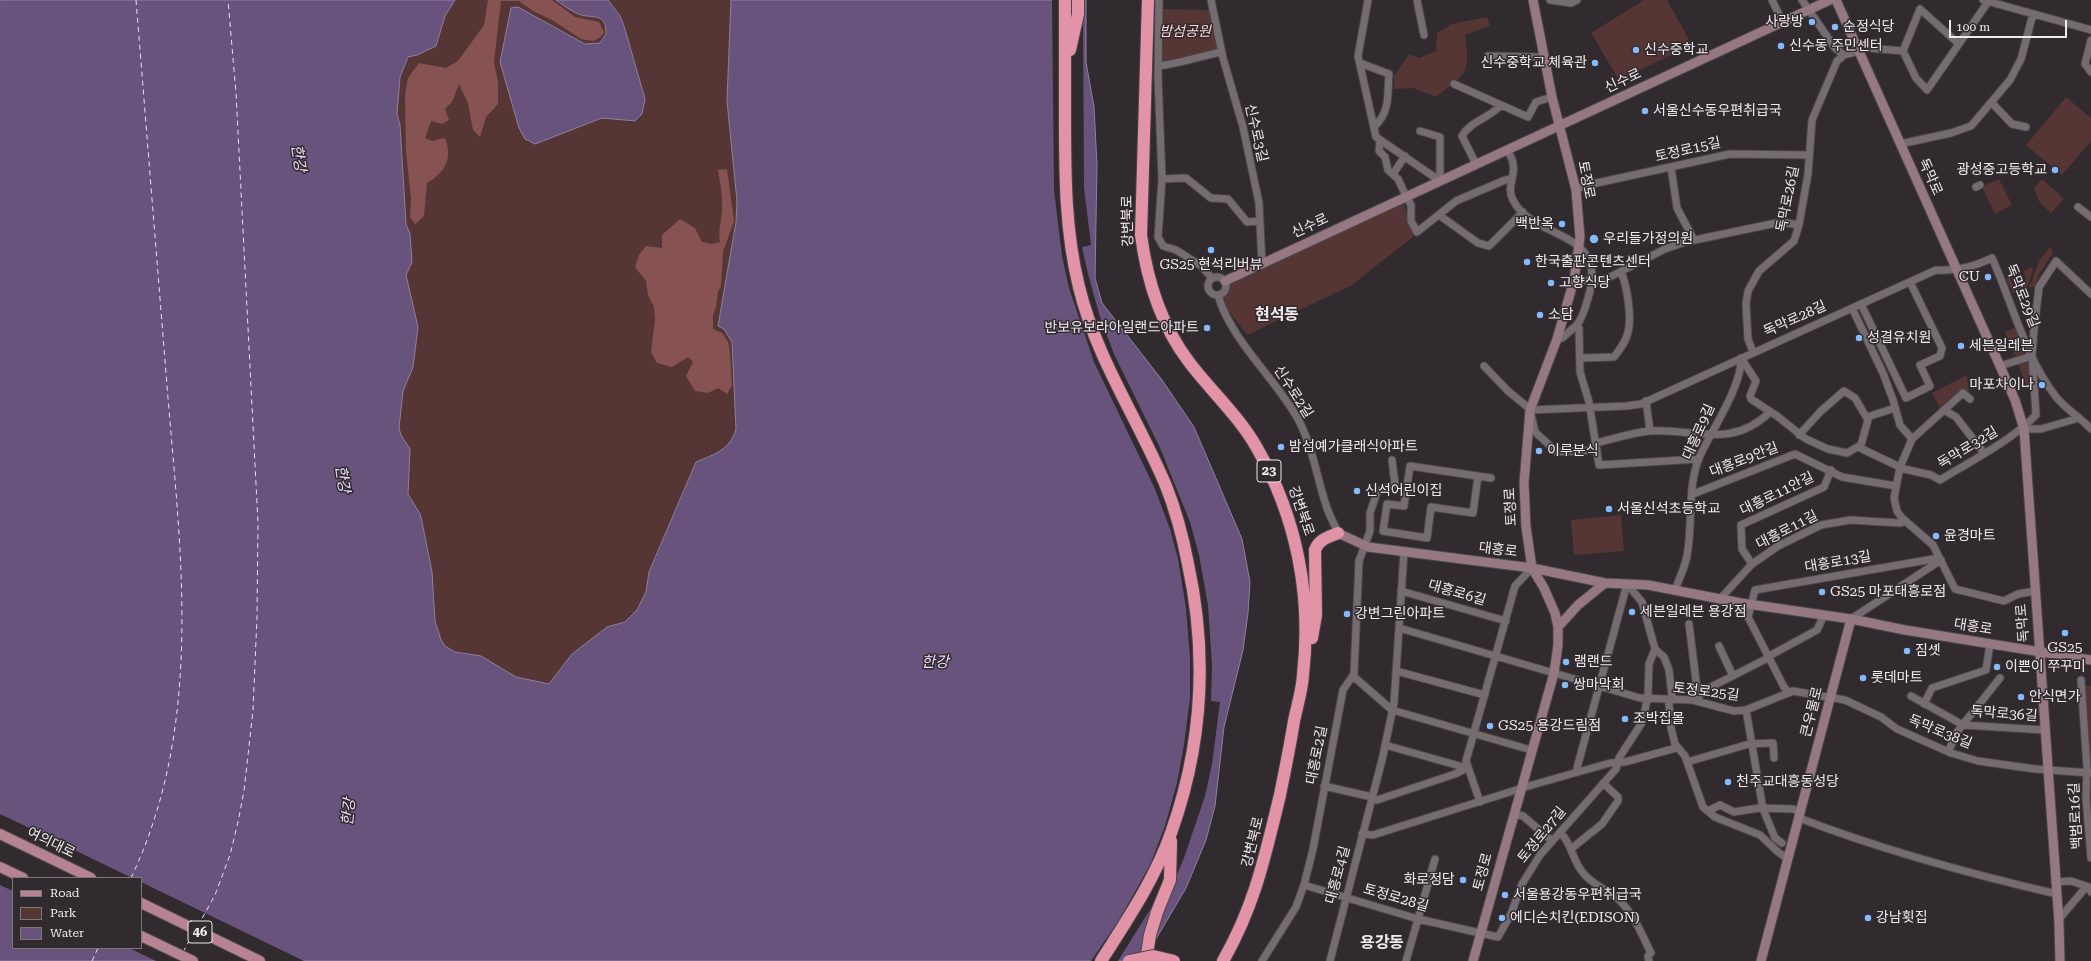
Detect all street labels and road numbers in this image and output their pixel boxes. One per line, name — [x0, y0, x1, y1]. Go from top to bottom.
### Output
street label: 신수로 — [1602, 65, 1644, 97]
street label: 신수로3길 — [1241, 102, 1271, 164]
street label: 토정로15길 — [1653, 134, 1723, 166]
street label: 독막로 — [1914, 156, 1946, 198]
street label: 토정로 — [1574, 159, 1598, 201]
street label: 독막로26길 — [1773, 164, 1803, 234]
street label: 강변북로 — [1119, 195, 1137, 247]
street label: 신수로 — [1289, 210, 1331, 242]
street label: 독막로29길 — [2002, 262, 2042, 330]
street label: 독막로28길 — [1761, 298, 1829, 340]
street label: 신수로2길 — [1270, 363, 1316, 421]
street label: 대흥로9길 — [1679, 401, 1719, 463]
street label: 독막로32길 — [1935, 423, 2001, 473]
street label: 대흥로9안길 — [1707, 439, 1781, 481]
road number: 23 — [1257, 460, 1281, 482]
street label: 대흥로11안길 — [1737, 469, 1817, 519]
street label: 강변북로 — [1285, 484, 1317, 538]
street label: 토정로 — [1502, 487, 1520, 527]
street label: 대흥로11길 — [1753, 507, 1821, 553]
street label: 대흥로 — [1478, 539, 1518, 561]
street label: 대흥로13길 — [1803, 548, 1873, 576]
street label: 대흥로6길 — [1426, 577, 1488, 609]
street label: 독막로 — [2013, 603, 2033, 643]
street label: 대흥로 — [1953, 616, 1993, 638]
street label: 토정로25길 — [1672, 680, 1740, 704]
street label: 큰우물로 — [1798, 685, 1826, 739]
street label: 독막로36길 — [1970, 703, 2038, 725]
street label: 독막로38길 — [1906, 712, 1974, 752]
street label: 대흥로2길 — [1303, 724, 1331, 786]
street label: 백범로16길 — [2066, 782, 2086, 850]
street label: 토정로27길 — [1514, 804, 1570, 866]
street label: 강변북로 — [1239, 815, 1267, 869]
street label: 여의대로 — [24, 824, 78, 862]
street label: 대흥로4길 — [1322, 844, 1354, 906]
street label: 토정로 — [1470, 851, 1496, 893]
street label: 토정로28길 — [1361, 881, 1431, 915]
road number: 46 — [188, 921, 212, 943]

